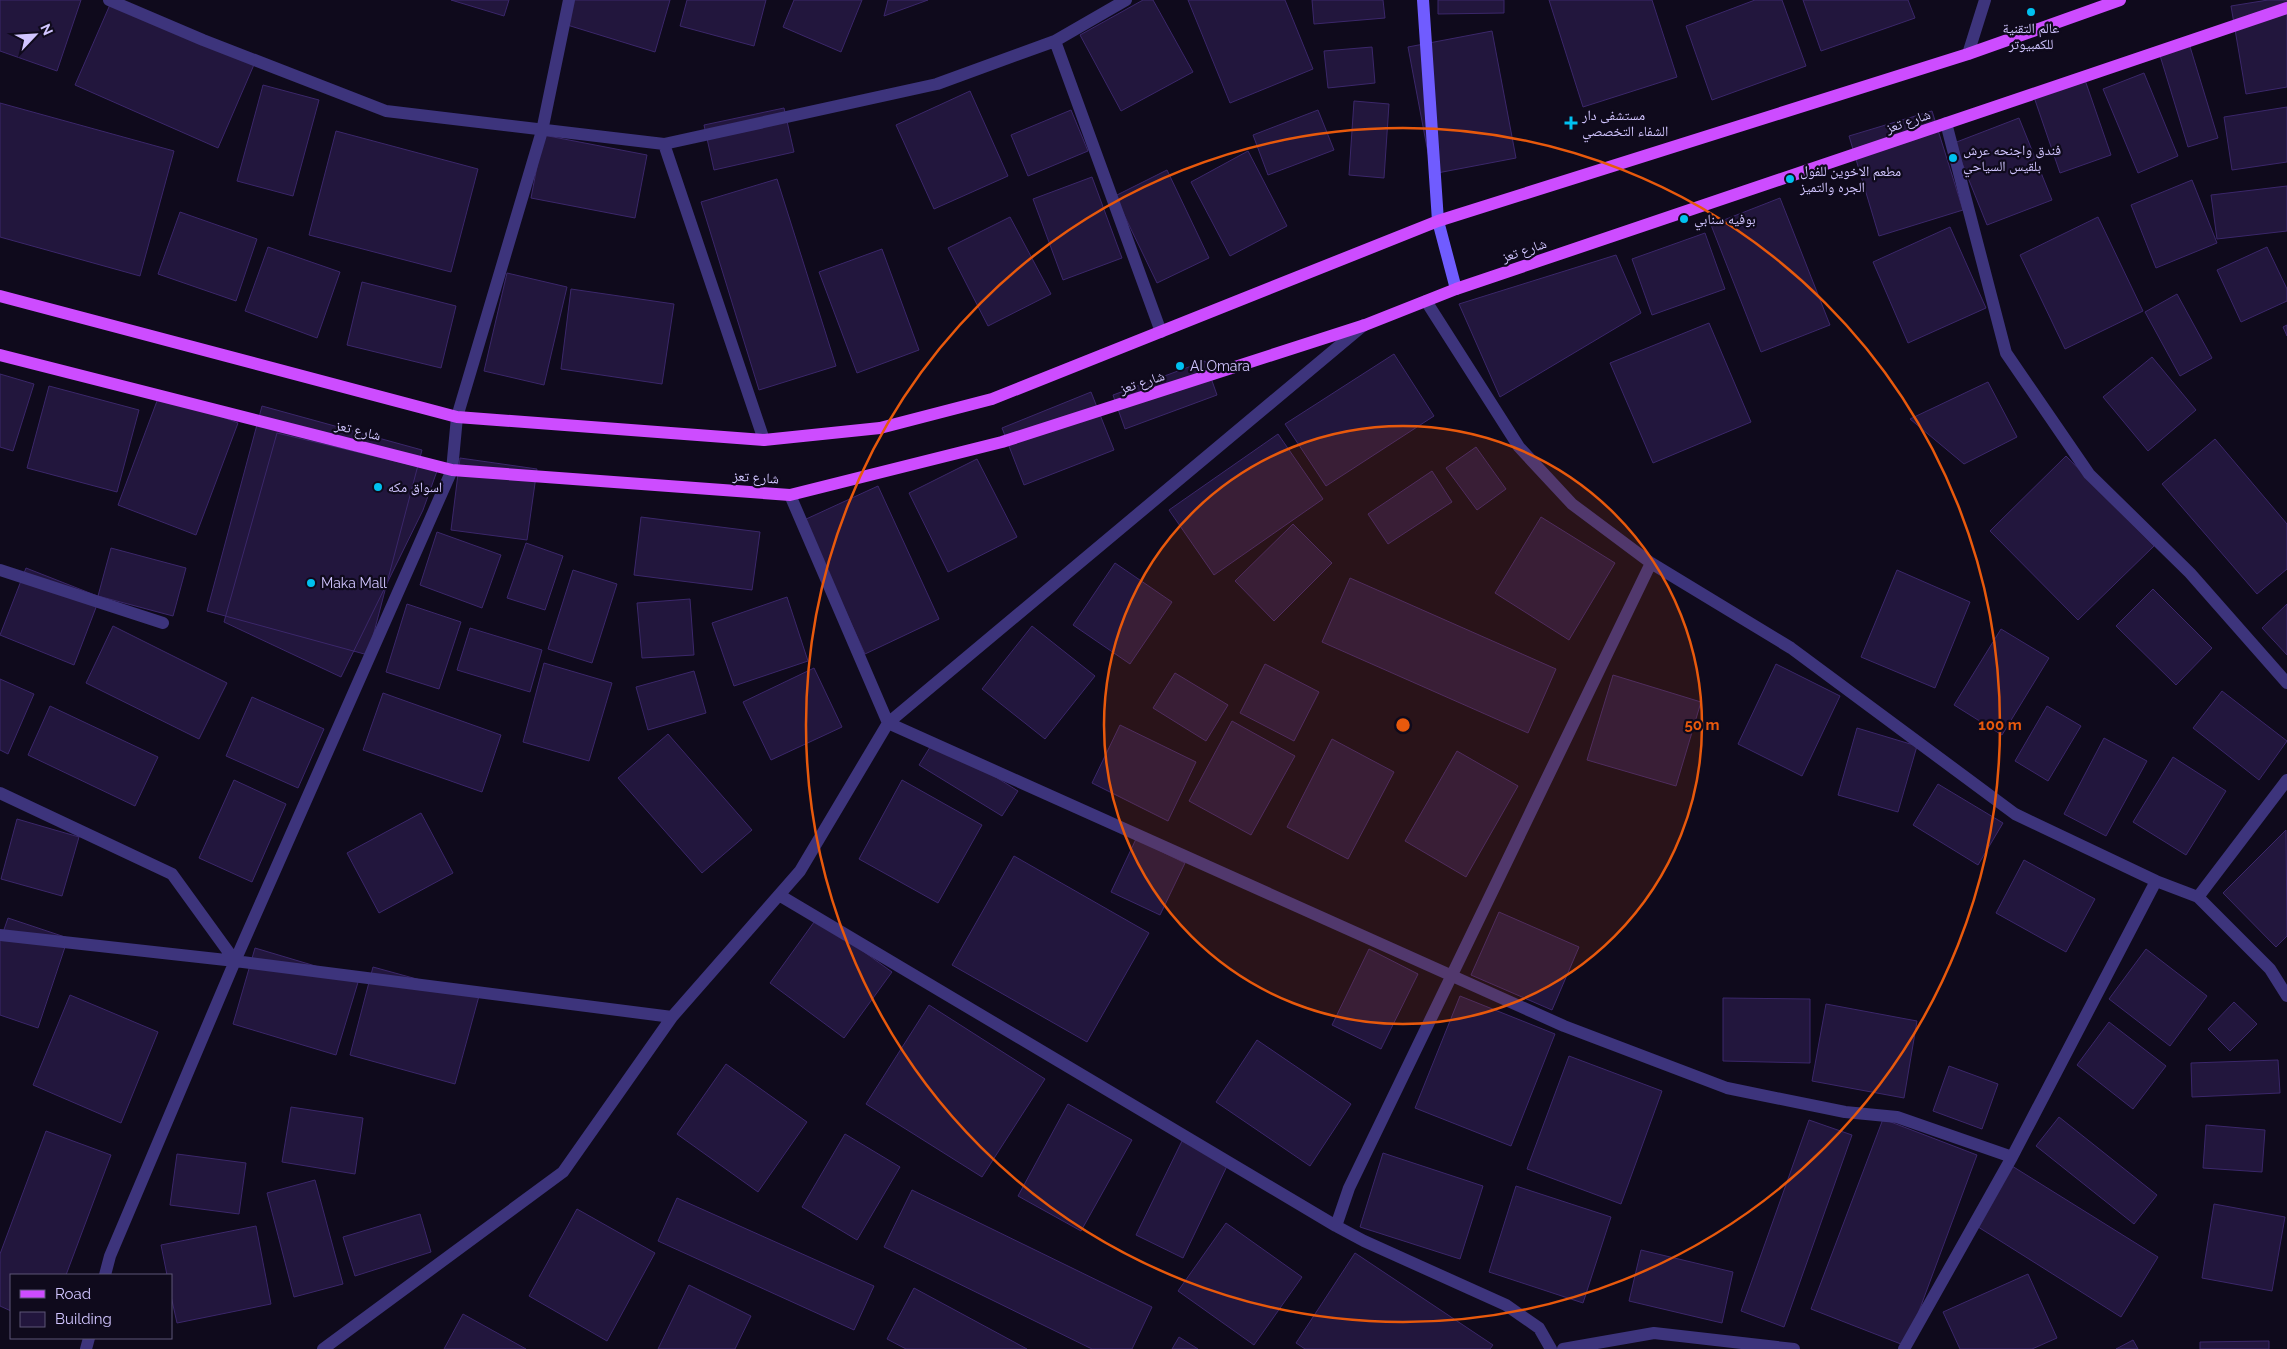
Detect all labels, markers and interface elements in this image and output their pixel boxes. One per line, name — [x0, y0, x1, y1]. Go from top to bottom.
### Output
marker: عالم التقنية للكمبيوتر — [2025, 6, 2037, 18]
north arrow — [10, 10, 60, 60]
place label: عالم التقنية للكمبيوتر — [2003, 20, 2059, 53]
text: N — [37, 21, 56, 38]
street label: شارع تعز — [1882, 106, 1933, 138]
place label: مستشفى دار الشفاء التخصصي — [1581, 107, 1668, 143]
marker: مستشفى دار الشفاء التخصصي — [1564, 116, 1578, 130]
place label: فندق واجنحه عرش بلقيس السياحي — [1963, 142, 2061, 178]
marker: فندق واجنحه عرش بلقيس السياحي — [1947, 152, 1959, 164]
place label: مطعم الاخوين للفول الجره والتميز — [1799, 163, 1901, 196]
marker: مطعم الاخوين للفول الجره والتميز — [1784, 173, 1796, 185]
place label: بوفيه سنابي — [1694, 211, 1756, 231]
marker: بوفيه سنابي — [1678, 213, 1690, 225]
street label: شارع تعز — [1498, 235, 1549, 267]
place label: Al Omara — [1190, 358, 1250, 374]
marker: Al Omara — [1174, 360, 1186, 372]
street label: شارع تعز — [1116, 367, 1167, 399]
street label: شارع تعز — [332, 416, 382, 445]
street label: شارع تعز — [731, 467, 780, 489]
place label: اسواق مكه — [388, 479, 442, 496]
marker: اسواق مكه — [372, 481, 384, 493]
place label: Maka Mall — [321, 575, 387, 591]
marker: Maka Mall — [305, 577, 317, 589]
centre of rings — [1394, 716, 1412, 734]
text: 50 m — [1684, 716, 1720, 734]
text: 100 m — [1978, 716, 2022, 734]
legend — [10, 1274, 172, 1339]
text: Road — [55, 1285, 91, 1303]
text: Building — [55, 1310, 112, 1328]

